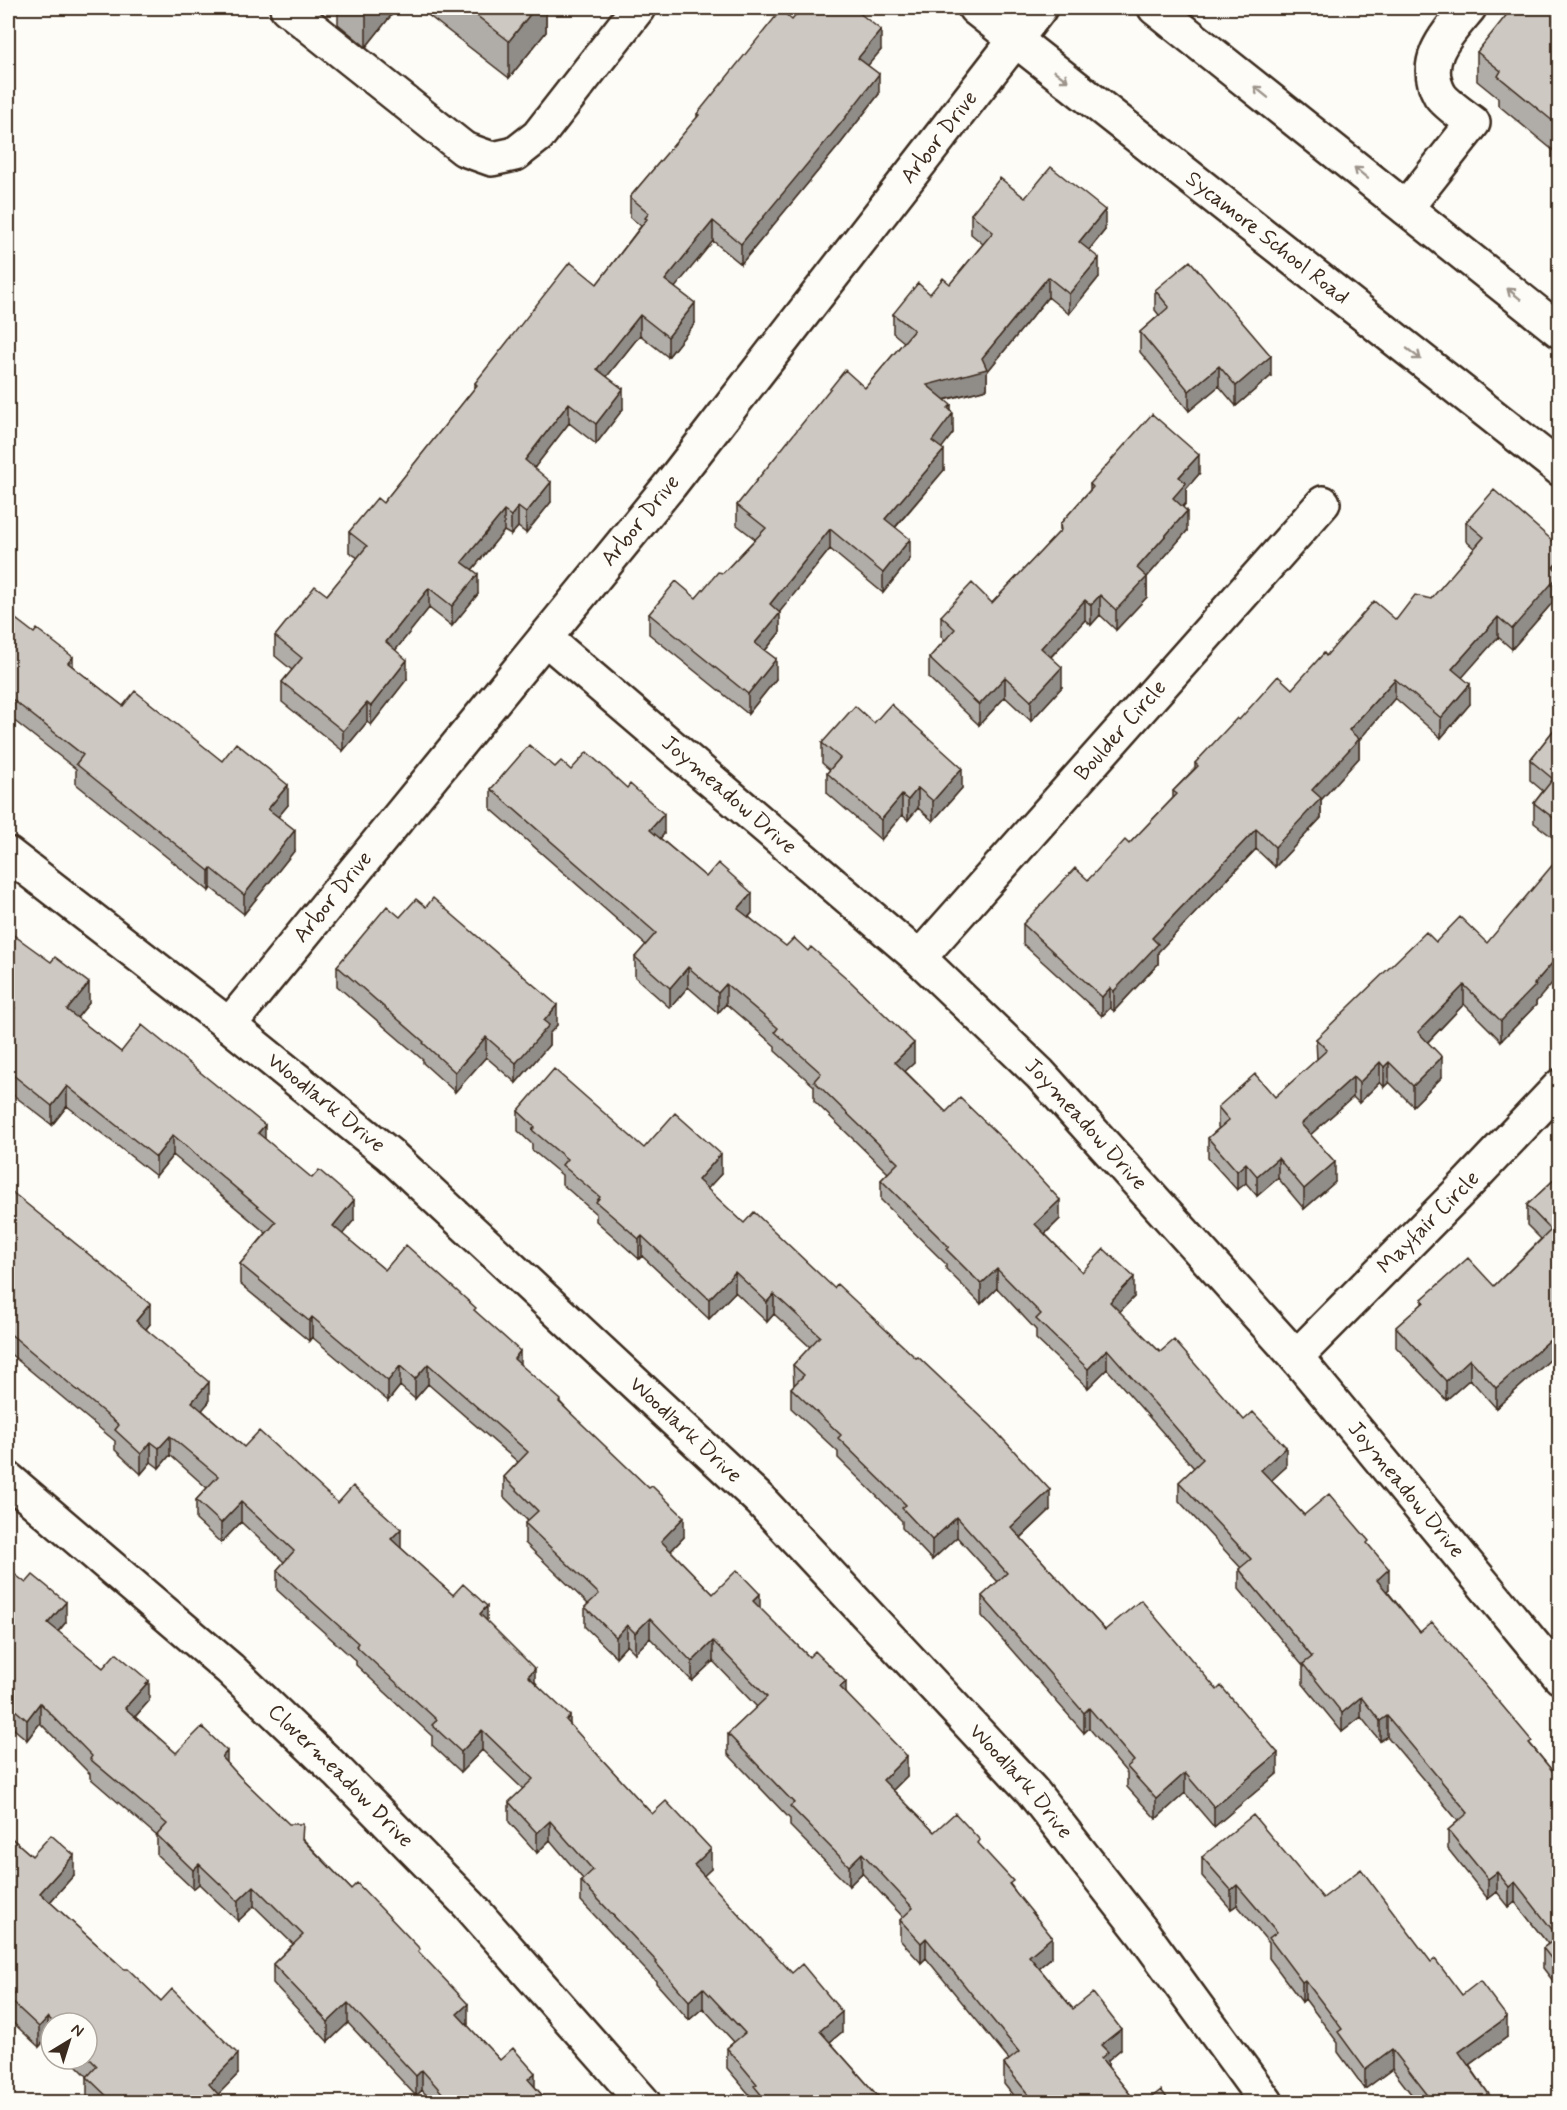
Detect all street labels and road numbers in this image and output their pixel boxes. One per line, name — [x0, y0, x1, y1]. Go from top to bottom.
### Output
street label: Arbor Drive — [895, 85, 984, 190]
street label: Sycamore School Road — [1180, 165, 1355, 311]
street label: Arbor Drive — [595, 469, 687, 572]
street label: Boulder Circle — [1069, 674, 1173, 787]
street label: Joymeadow Drive — [655, 730, 802, 861]
street label: Arbor Drive — [288, 846, 379, 949]
street label: Woodlark Drive — [261, 1047, 391, 1160]
street label: Joymeadow Drive — [1018, 1052, 1153, 1197]
street label: Mayfair Circle — [1372, 1165, 1486, 1280]
street label: Woodlark Drive — [623, 1371, 748, 1490]
street label: Joymeadow Drive — [1341, 1416, 1471, 1564]
street label: Clovermeadow Drive — [261, 1698, 419, 1854]
street label: Woodlark Drive — [963, 1718, 1079, 1845]

